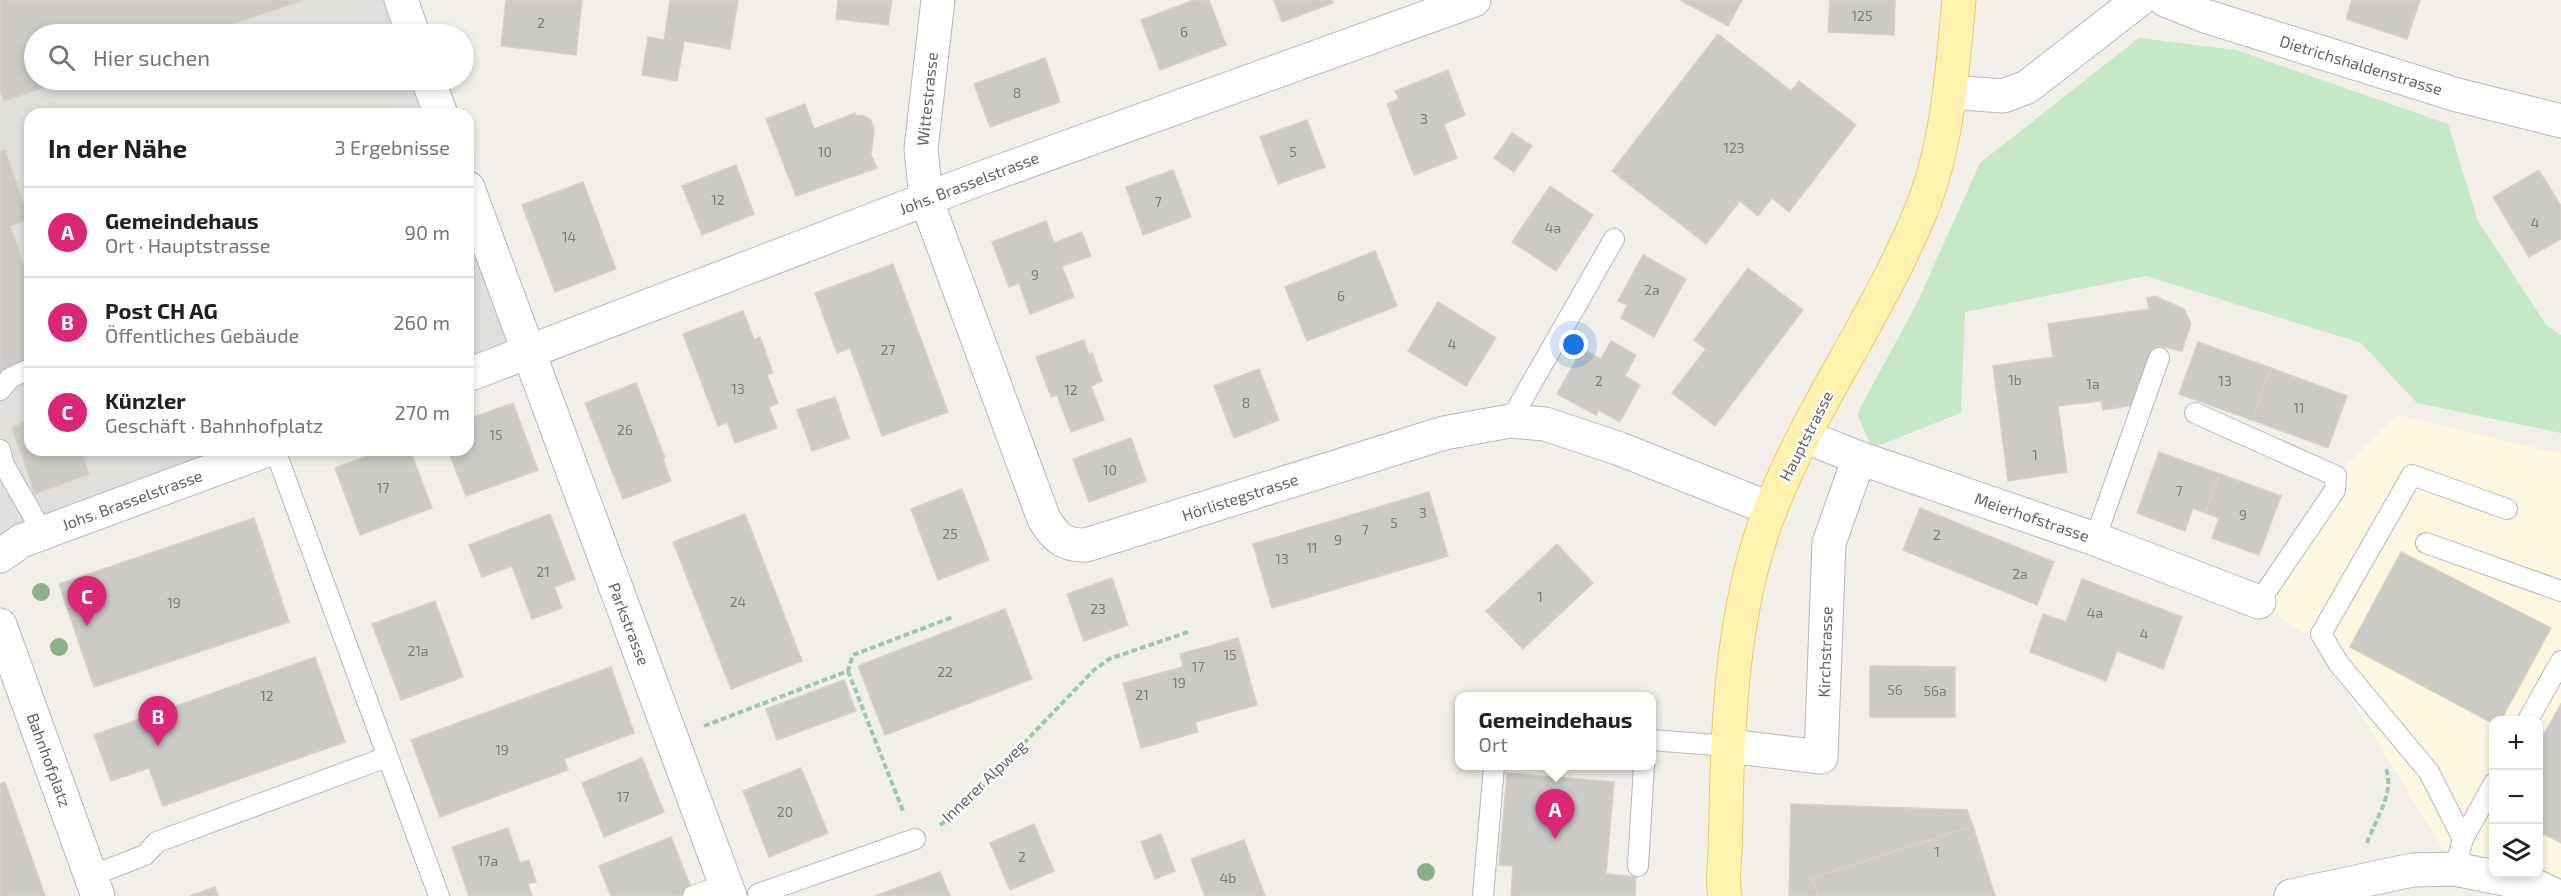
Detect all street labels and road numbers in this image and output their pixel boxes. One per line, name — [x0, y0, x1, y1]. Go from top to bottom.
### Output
street label: Dietrichshaldenstrasse — [2278, 31, 2445, 98]
street label: Wittestrasse — [912, 51, 941, 147]
street label: Johs. Brasselstrasse — [896, 147, 1041, 218]
street label: Hauptstrasse — [1775, 388, 1836, 484]
street label: Johs. Brasselstrasse — [59, 465, 205, 534]
street label: Hörlistegstrasse — [1179, 469, 1300, 524]
street label: Meierhofstrasse — [1972, 488, 2092, 545]
street label: Parkstrasse — [605, 580, 654, 668]
street label: Kirchstrasse — [1813, 606, 1836, 698]
street label: Bahnhofplatz — [24, 710, 75, 810]
street label: Innerer Alpweg — [937, 736, 1030, 826]

